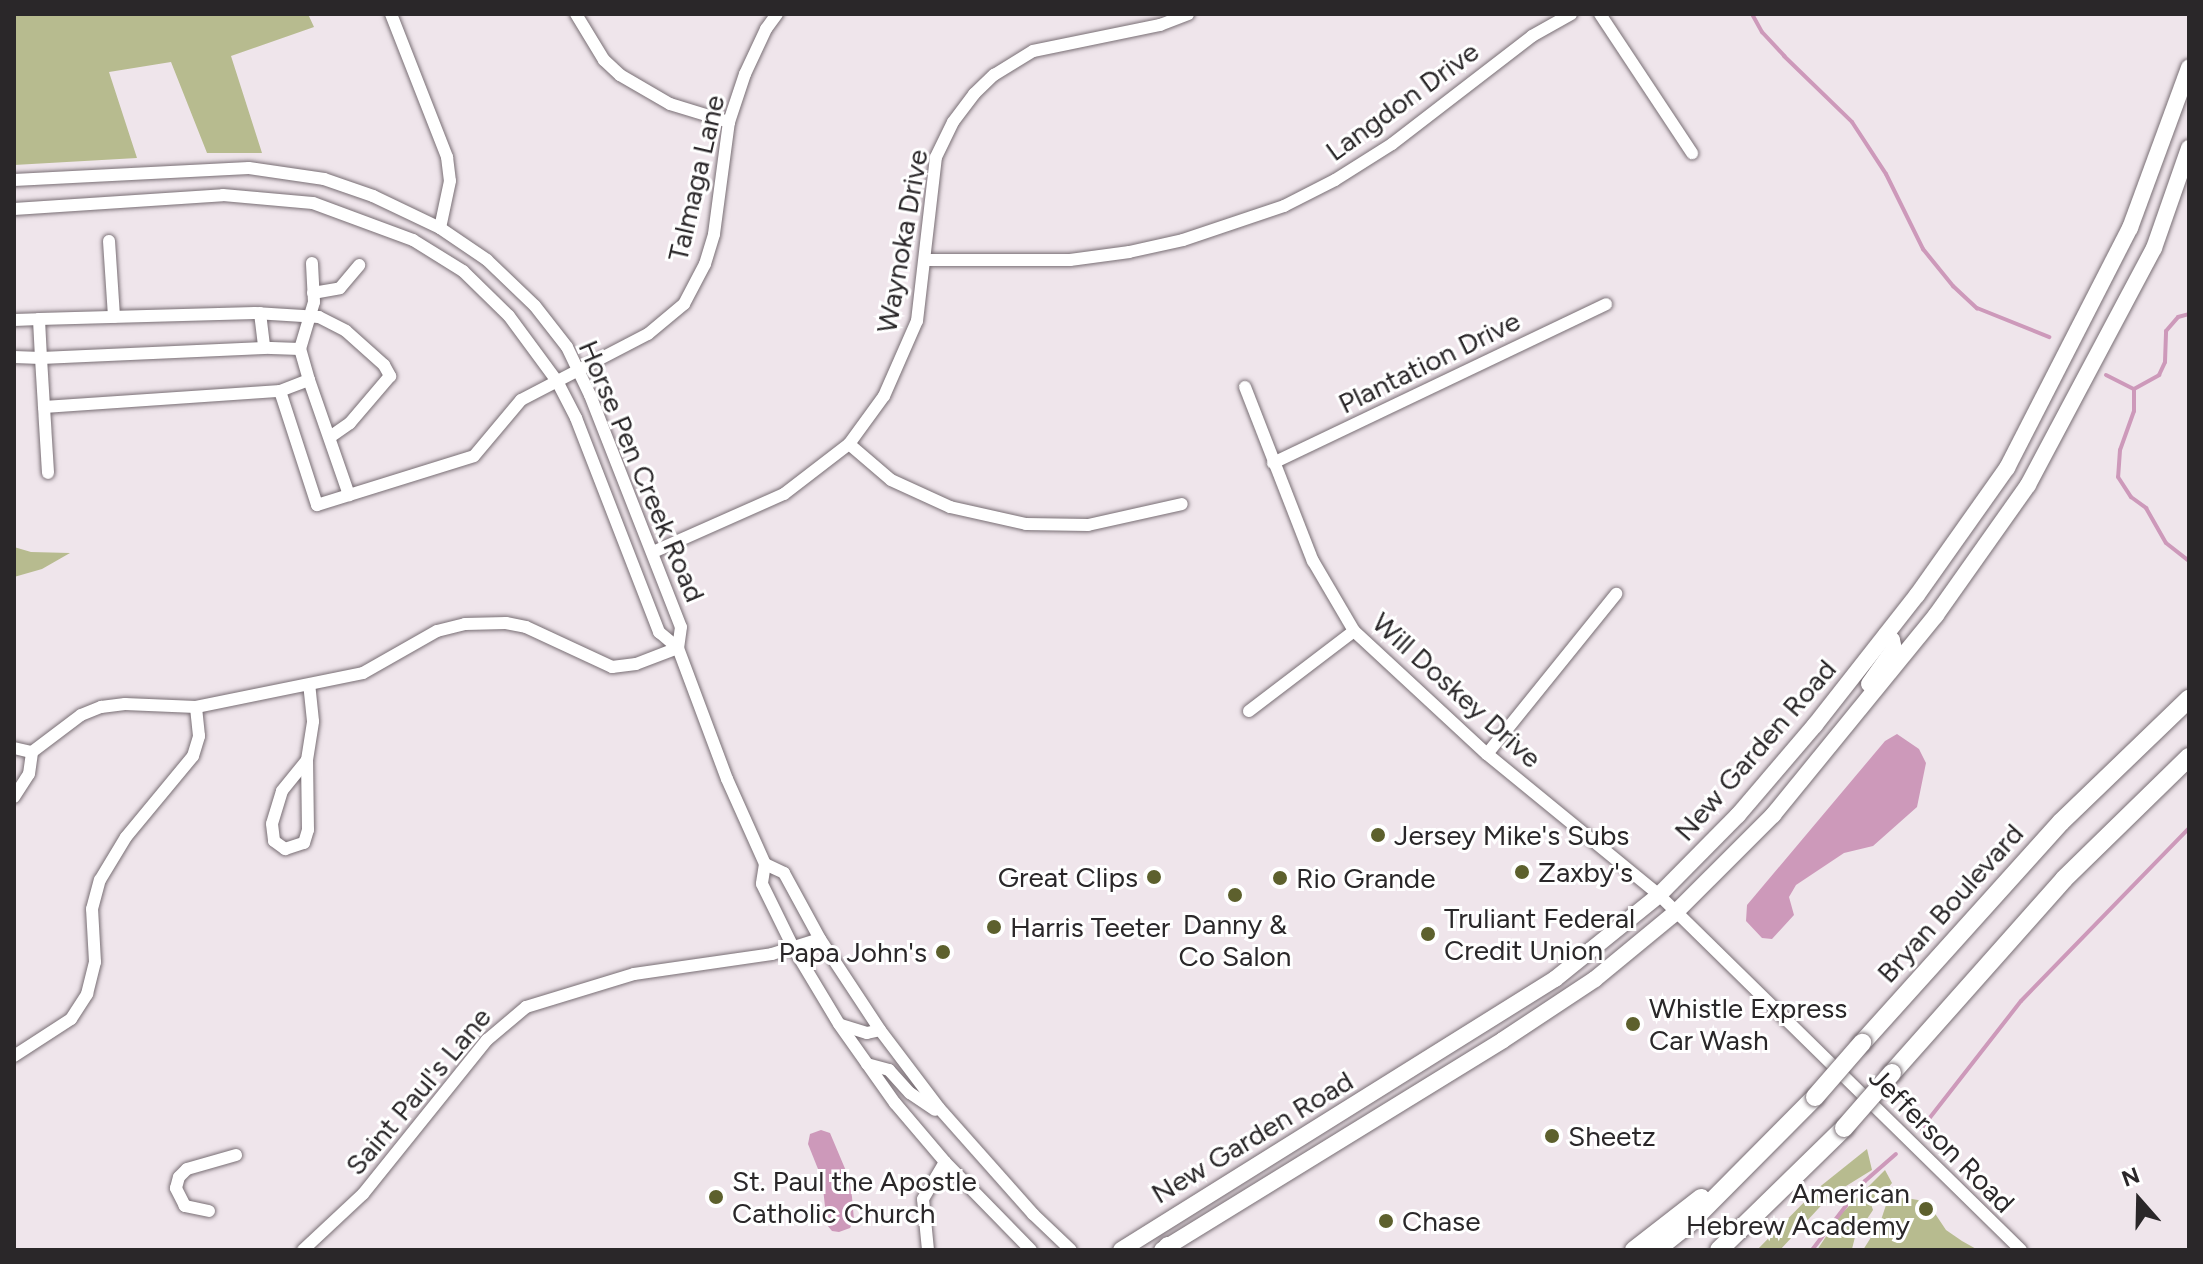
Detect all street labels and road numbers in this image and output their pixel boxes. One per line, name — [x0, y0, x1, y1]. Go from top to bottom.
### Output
street label: Langdon Drive — [1319, 34, 1485, 168]
street label: Talmaga Lane — [661, 92, 731, 264]
street label: Waynoka Drive — [869, 147, 935, 335]
street label: Plantation Drive — [1333, 304, 1525, 420]
street label: Horse Pen Creek Road — [572, 335, 712, 607]
street label: Will Doskey Drive — [1366, 605, 1548, 775]
street label: New Garden Road — [1667, 652, 1843, 848]
street label: Bryan Boulevard — [1870, 817, 2030, 989]
street label: Saint Paul's Lane — [338, 1000, 498, 1182]
street label: Jefferson Road — [1862, 1060, 2022, 1220]
street label: New Garden Road — [1145, 1064, 1359, 1210]

